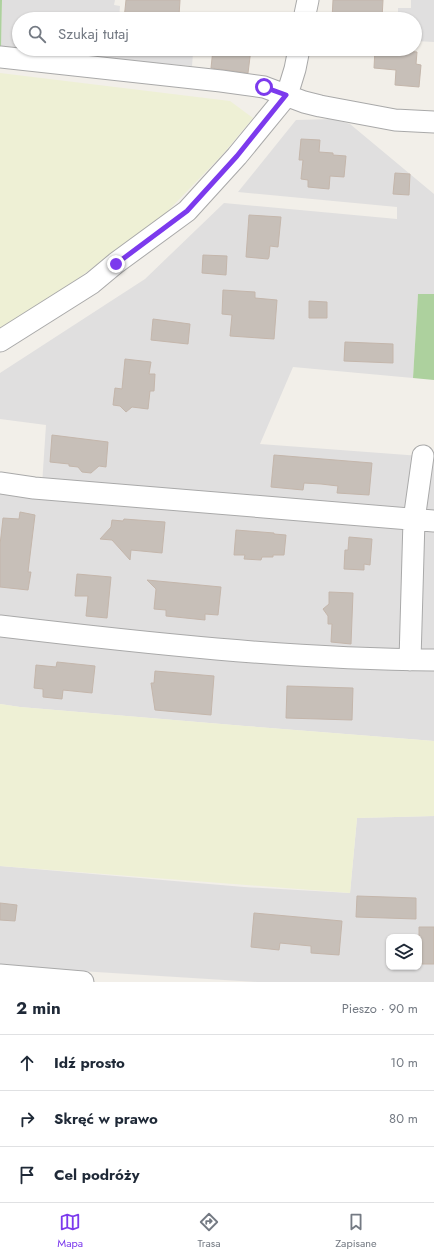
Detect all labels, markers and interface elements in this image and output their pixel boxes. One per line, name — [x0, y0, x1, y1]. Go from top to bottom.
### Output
search box — [12, 12, 422, 56]
icon: search — [26, 23, 48, 45]
text: Szukaj tutaj — [58, 23, 129, 45]
route start — [255, 78, 273, 96]
route end — [107, 255, 125, 273]
map controls — [386, 934, 422, 970]
button: layers — [386, 934, 422, 970]
text: 2 min — [16, 996, 61, 1020]
text: Pieszo · 90 m — [342, 999, 418, 1018]
icon: ahead — [16, 1052, 38, 1074]
text: Idź prosto — [54, 1052, 125, 1074]
text: 10 m — [390, 1053, 418, 1072]
icon: right — [16, 1108, 38, 1130]
text: Skręć w prawo — [54, 1108, 158, 1130]
text: 80 m — [389, 1109, 418, 1128]
icon: arrive — [16, 1164, 38, 1186]
text: Cel podróży — [54, 1164, 139, 1186]
tab: Mapa — [57, 1211, 83, 1251]
tab: Trasa — [198, 1211, 221, 1251]
tab: Zapisane — [335, 1211, 377, 1251]

